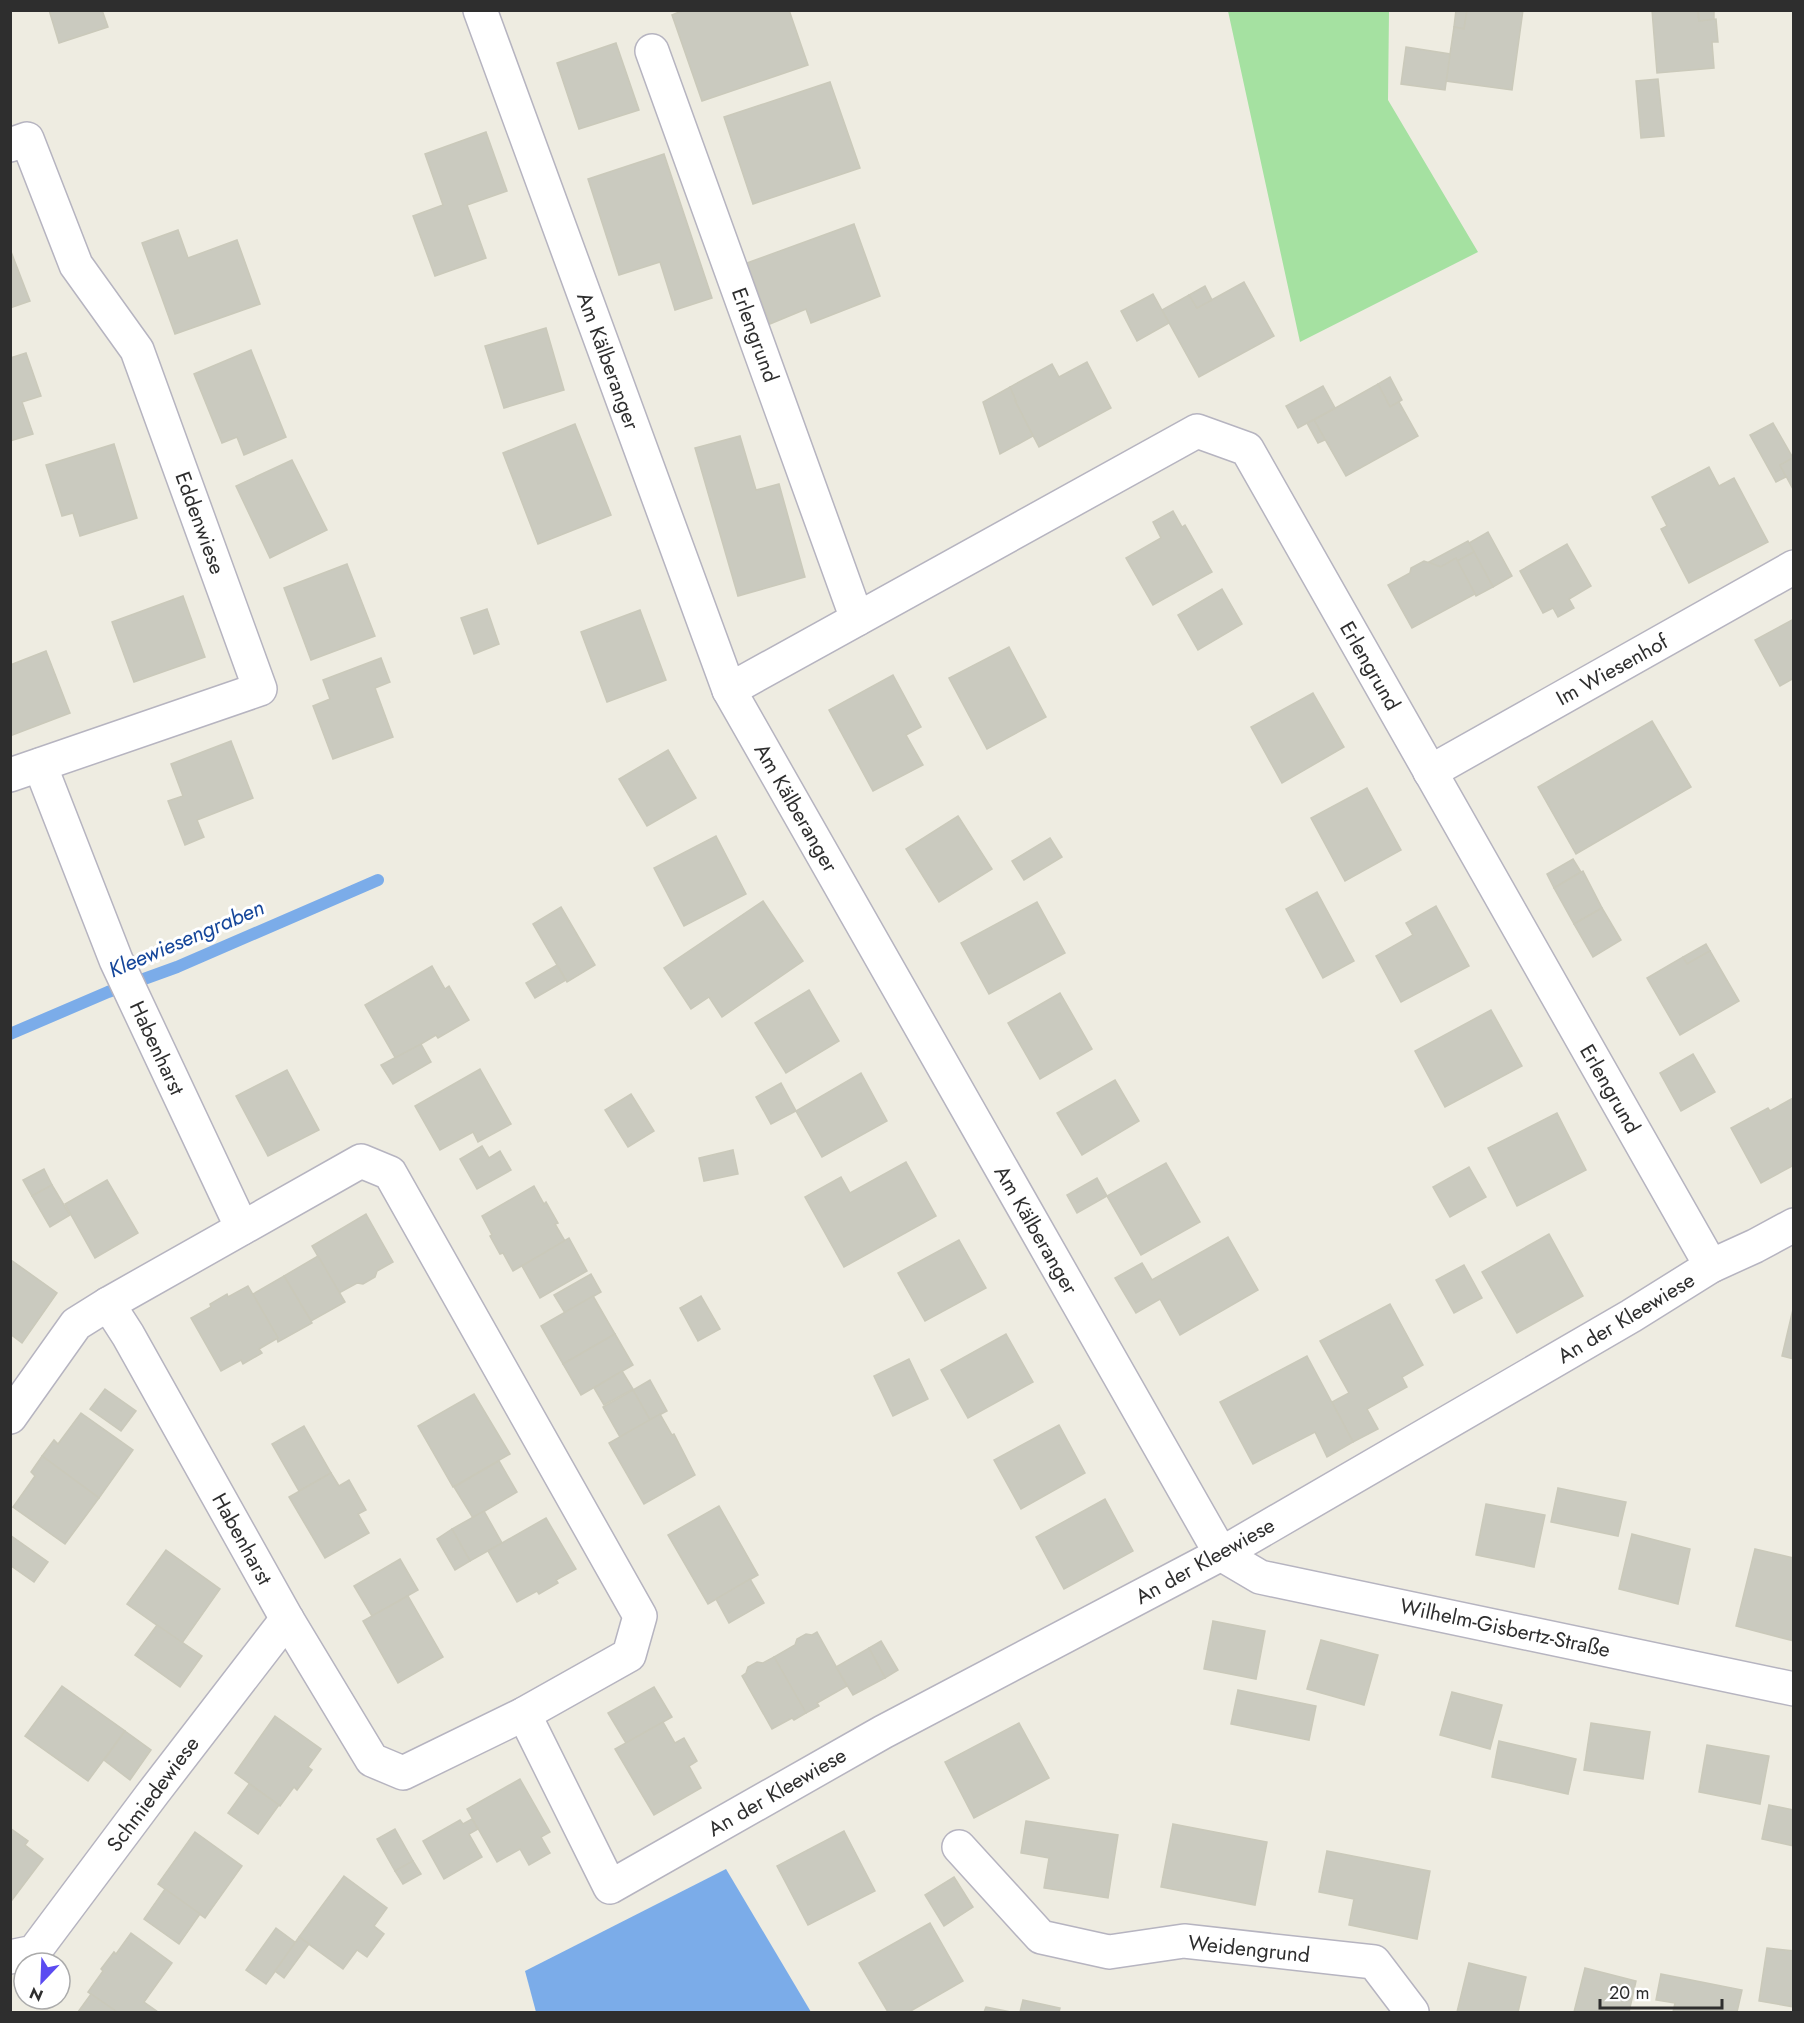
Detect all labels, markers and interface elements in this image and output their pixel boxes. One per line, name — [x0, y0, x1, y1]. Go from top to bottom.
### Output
street label: Erlengrund — [724, 284, 786, 386]
street label: Am Kälberanger — [569, 288, 647, 435]
street label: Eddenwiese — [168, 468, 232, 579]
street label: Erlengrund — [1332, 616, 1408, 716]
street label: Im Wiesenhof — [1551, 626, 1674, 713]
street label: Am Kälberanger — [747, 738, 846, 879]
water label: Kleewiesengraben — [103, 891, 269, 985]
street label: Habenharst — [122, 996, 192, 1100]
street label: Erlengrund — [1572, 1039, 1648, 1139]
street label: Am Kälberanger — [987, 1160, 1086, 1301]
street label: An der Kleewiese — [1552, 1265, 1700, 1371]
street label: Habenharst — [204, 1488, 280, 1590]
street label: An der Kleewiese — [1130, 1510, 1280, 1612]
street label: Wilhelm-Gisbertz-Straße — [1397, 1591, 1613, 1665]
street label: Schmiedewiese — [100, 1730, 206, 1858]
street label: An der Kleewiese — [702, 1740, 852, 1844]
street label: Weidengrund — [1187, 1928, 1311, 1970]
north arrow — [12, 1951, 72, 2011]
scale bar — [1600, 1972, 1722, 2010]
text: 20 m — [1609, 1980, 1649, 2006]
text: N — [26, 1981, 47, 2007]

